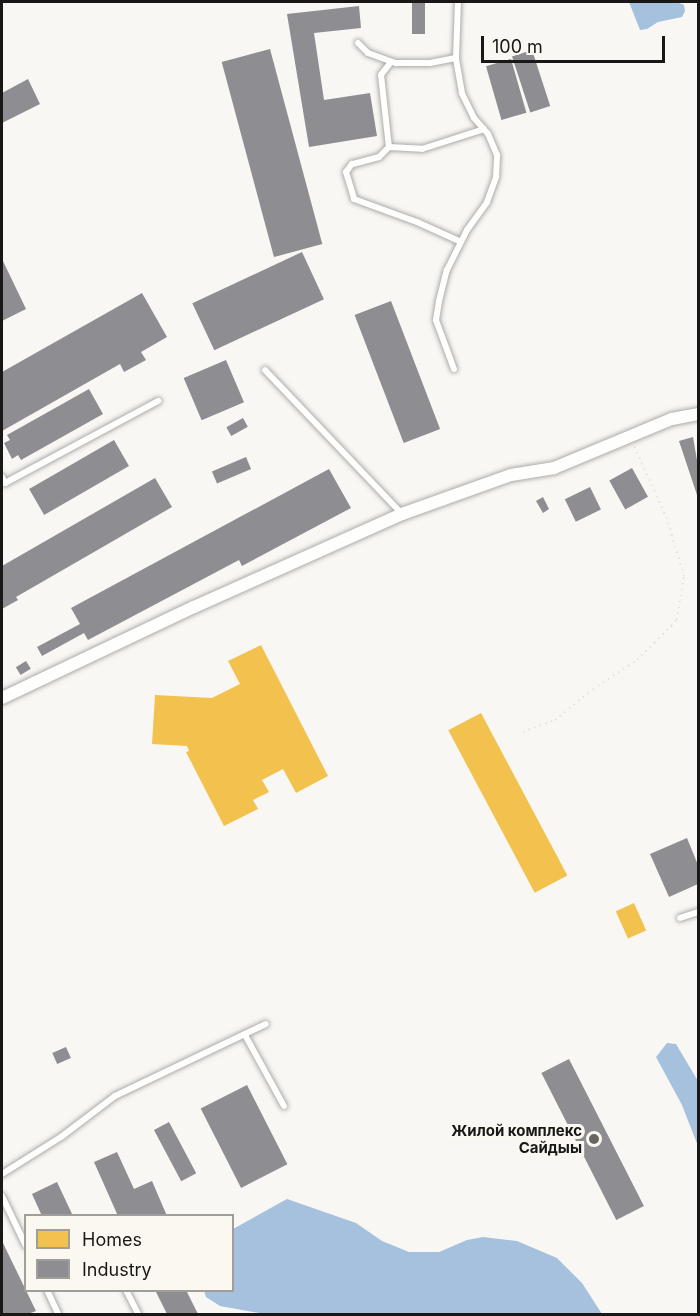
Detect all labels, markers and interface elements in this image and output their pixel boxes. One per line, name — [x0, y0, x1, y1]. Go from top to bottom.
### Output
scale bar — [484, 24, 668, 62]
text: 100 m — [492, 36, 543, 57]
place label: Жилой комплекс Сайдыы — [451, 1121, 582, 1156]
marker: Жилой комплекс Сайдыы — [587, 1132, 601, 1146]
legend — [24, 1214, 234, 1292]
text: Homes — [82, 1229, 142, 1250]
text: Industry — [82, 1259, 152, 1280]

